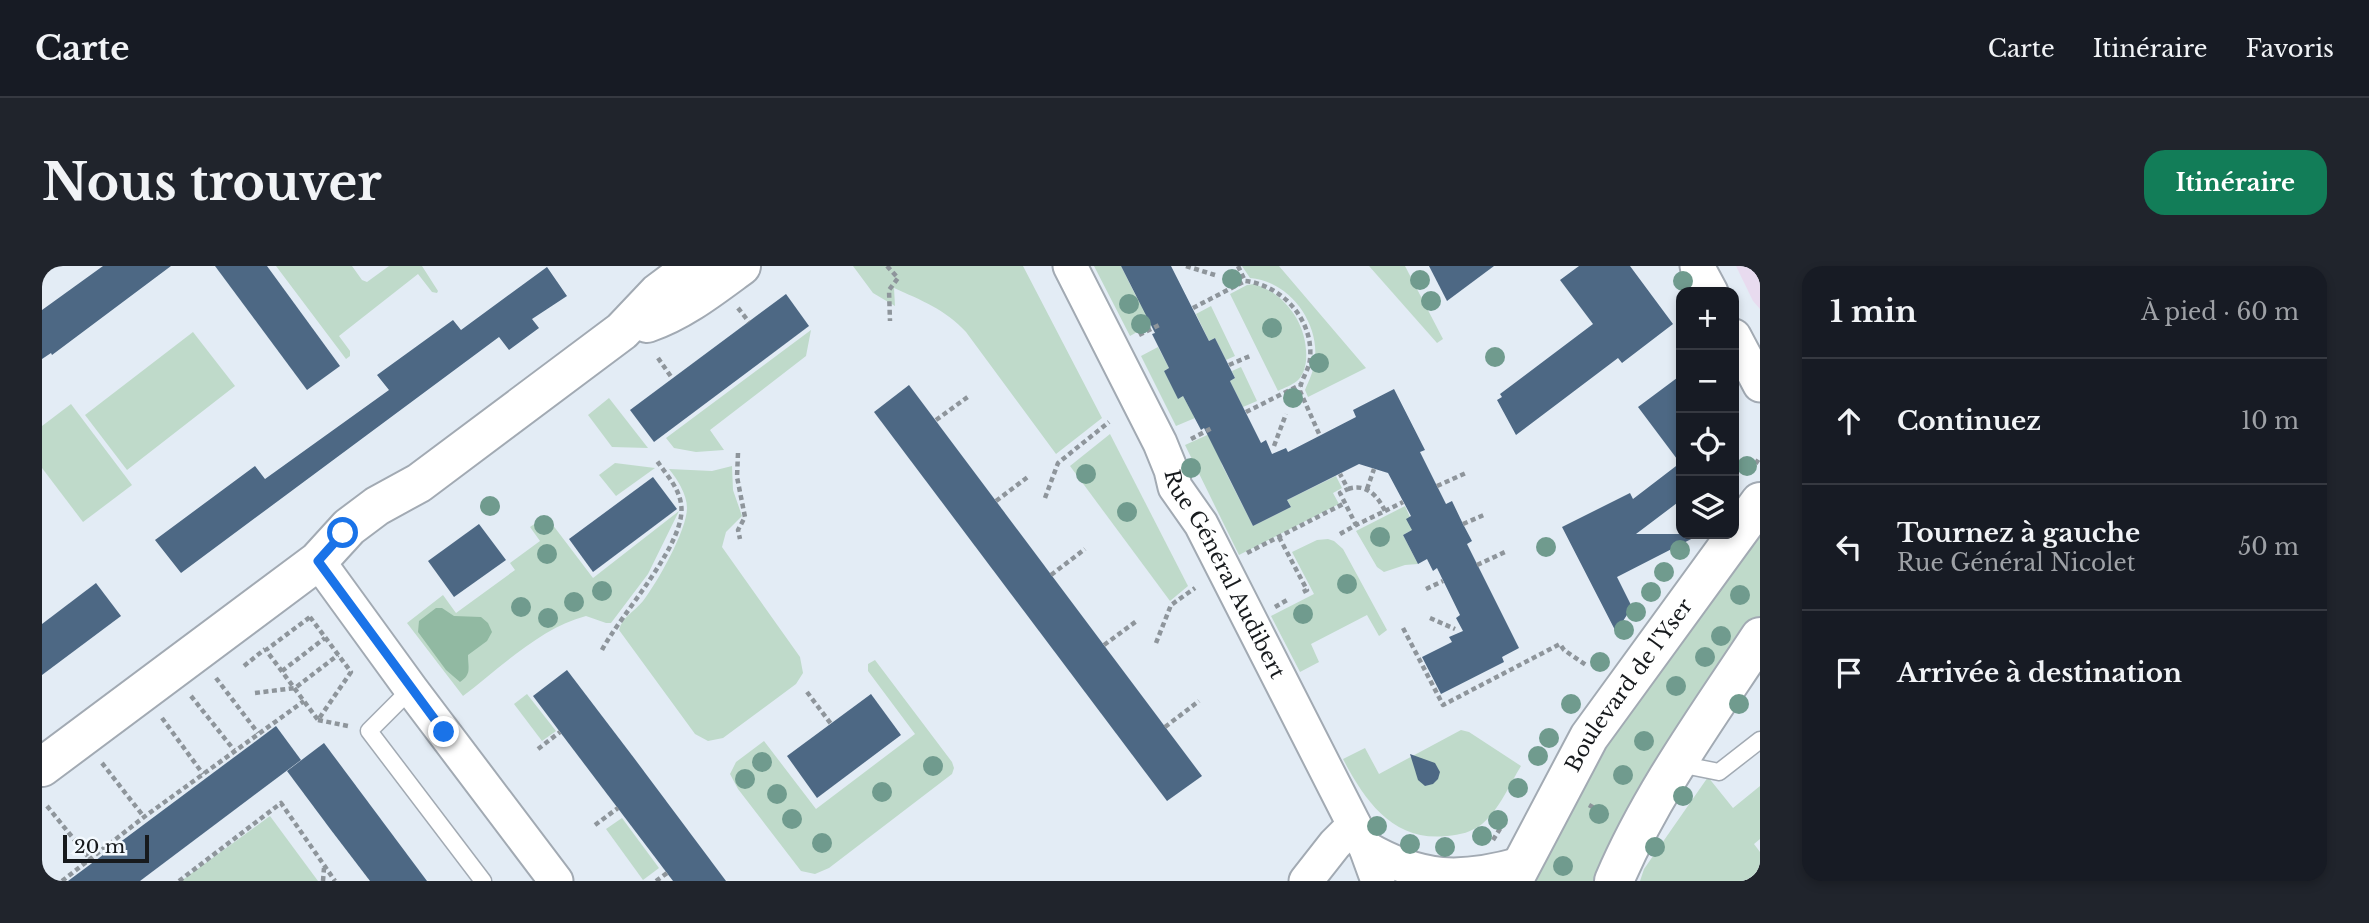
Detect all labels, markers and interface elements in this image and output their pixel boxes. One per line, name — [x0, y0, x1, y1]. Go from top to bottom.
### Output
text: Carte — [35, 28, 129, 69]
text: Carte — [1988, 34, 2055, 63]
text: Itinéraire — [2093, 34, 2208, 63]
text: Favoris — [2246, 34, 2334, 63]
button: Itinéraire — [2144, 150, 2327, 215]
text: Nous trouver — [42, 152, 382, 213]
map controls — [1676, 287, 1739, 539]
button: + — [1676, 287, 1739, 350]
text: 1 min — [1830, 293, 1917, 330]
text: À pied · 60 m — [2141, 298, 2299, 326]
button: − — [1676, 350, 1739, 413]
icon: ahead — [1830, 402, 1868, 440]
text: Continuez — [1897, 405, 2041, 437]
text: 10 m — [2241, 407, 2299, 435]
button: locate — [1676, 413, 1739, 476]
street label: Rue Général Audibert — [1158, 467, 1291, 683]
button: layers — [1676, 476, 1739, 539]
route start — [327, 517, 358, 548]
text: Tournez à gauche — [1897, 517, 2140, 549]
icon: left — [1830, 528, 1868, 566]
text: 50 m — [2238, 533, 2299, 561]
text: Rue Général Nicolet — [1897, 549, 2135, 577]
street label: Boulevard de l'Yser — [1560, 593, 1698, 776]
icon: arrive — [1830, 654, 1868, 692]
text: Arrivée à destination — [1897, 657, 2182, 689]
route end — [428, 716, 459, 747]
scale bar — [63, 832, 149, 864]
text: 20 m — [74, 835, 125, 858]

